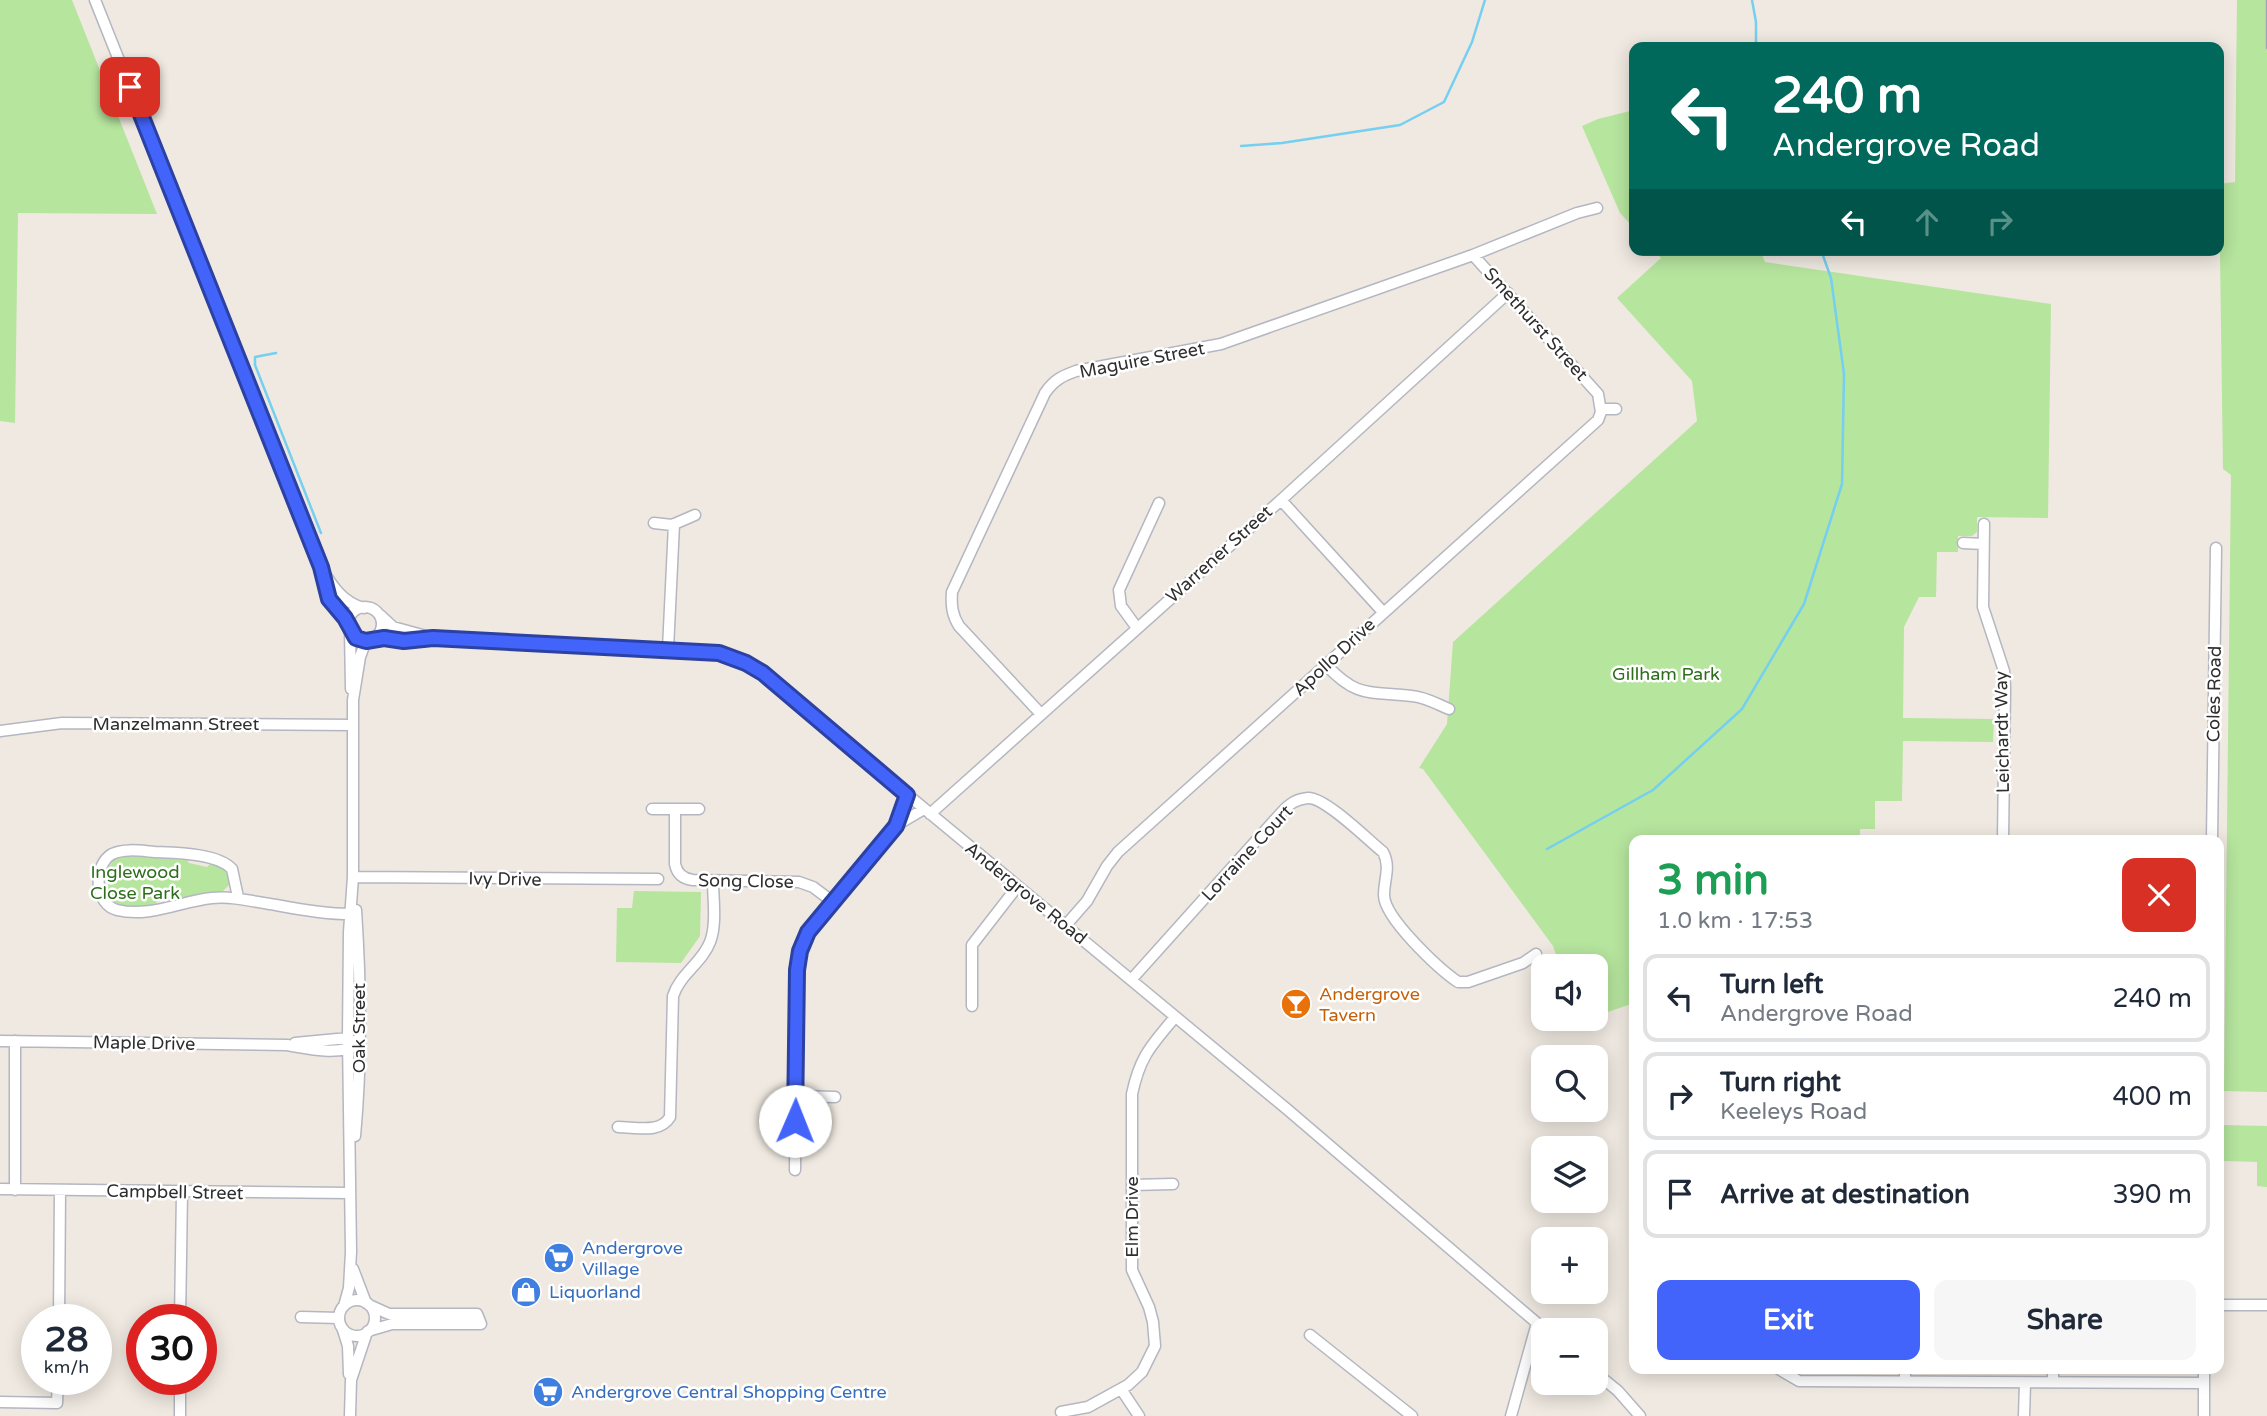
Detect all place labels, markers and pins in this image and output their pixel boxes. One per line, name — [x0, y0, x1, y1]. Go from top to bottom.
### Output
pin — [100, 57, 160, 117]
place label: Andergrove Tavern — [1319, 983, 1420, 1026]
bar icon: Andergrove Tavern — [1279, 987, 1313, 1021]
place label: Andergrove Village — [582, 1237, 683, 1280]
supermarket icon: Andergrove Village — [542, 1241, 576, 1275]
shop icon: Liquorland — [509, 1275, 543, 1309]
place label: Liquorland — [549, 1281, 641, 1303]
supermarket icon: Andergrove Central Shopping Centre — [531, 1375, 565, 1409]
place label: Andergrove Central Shopping Centre — [571, 1381, 887, 1403]

